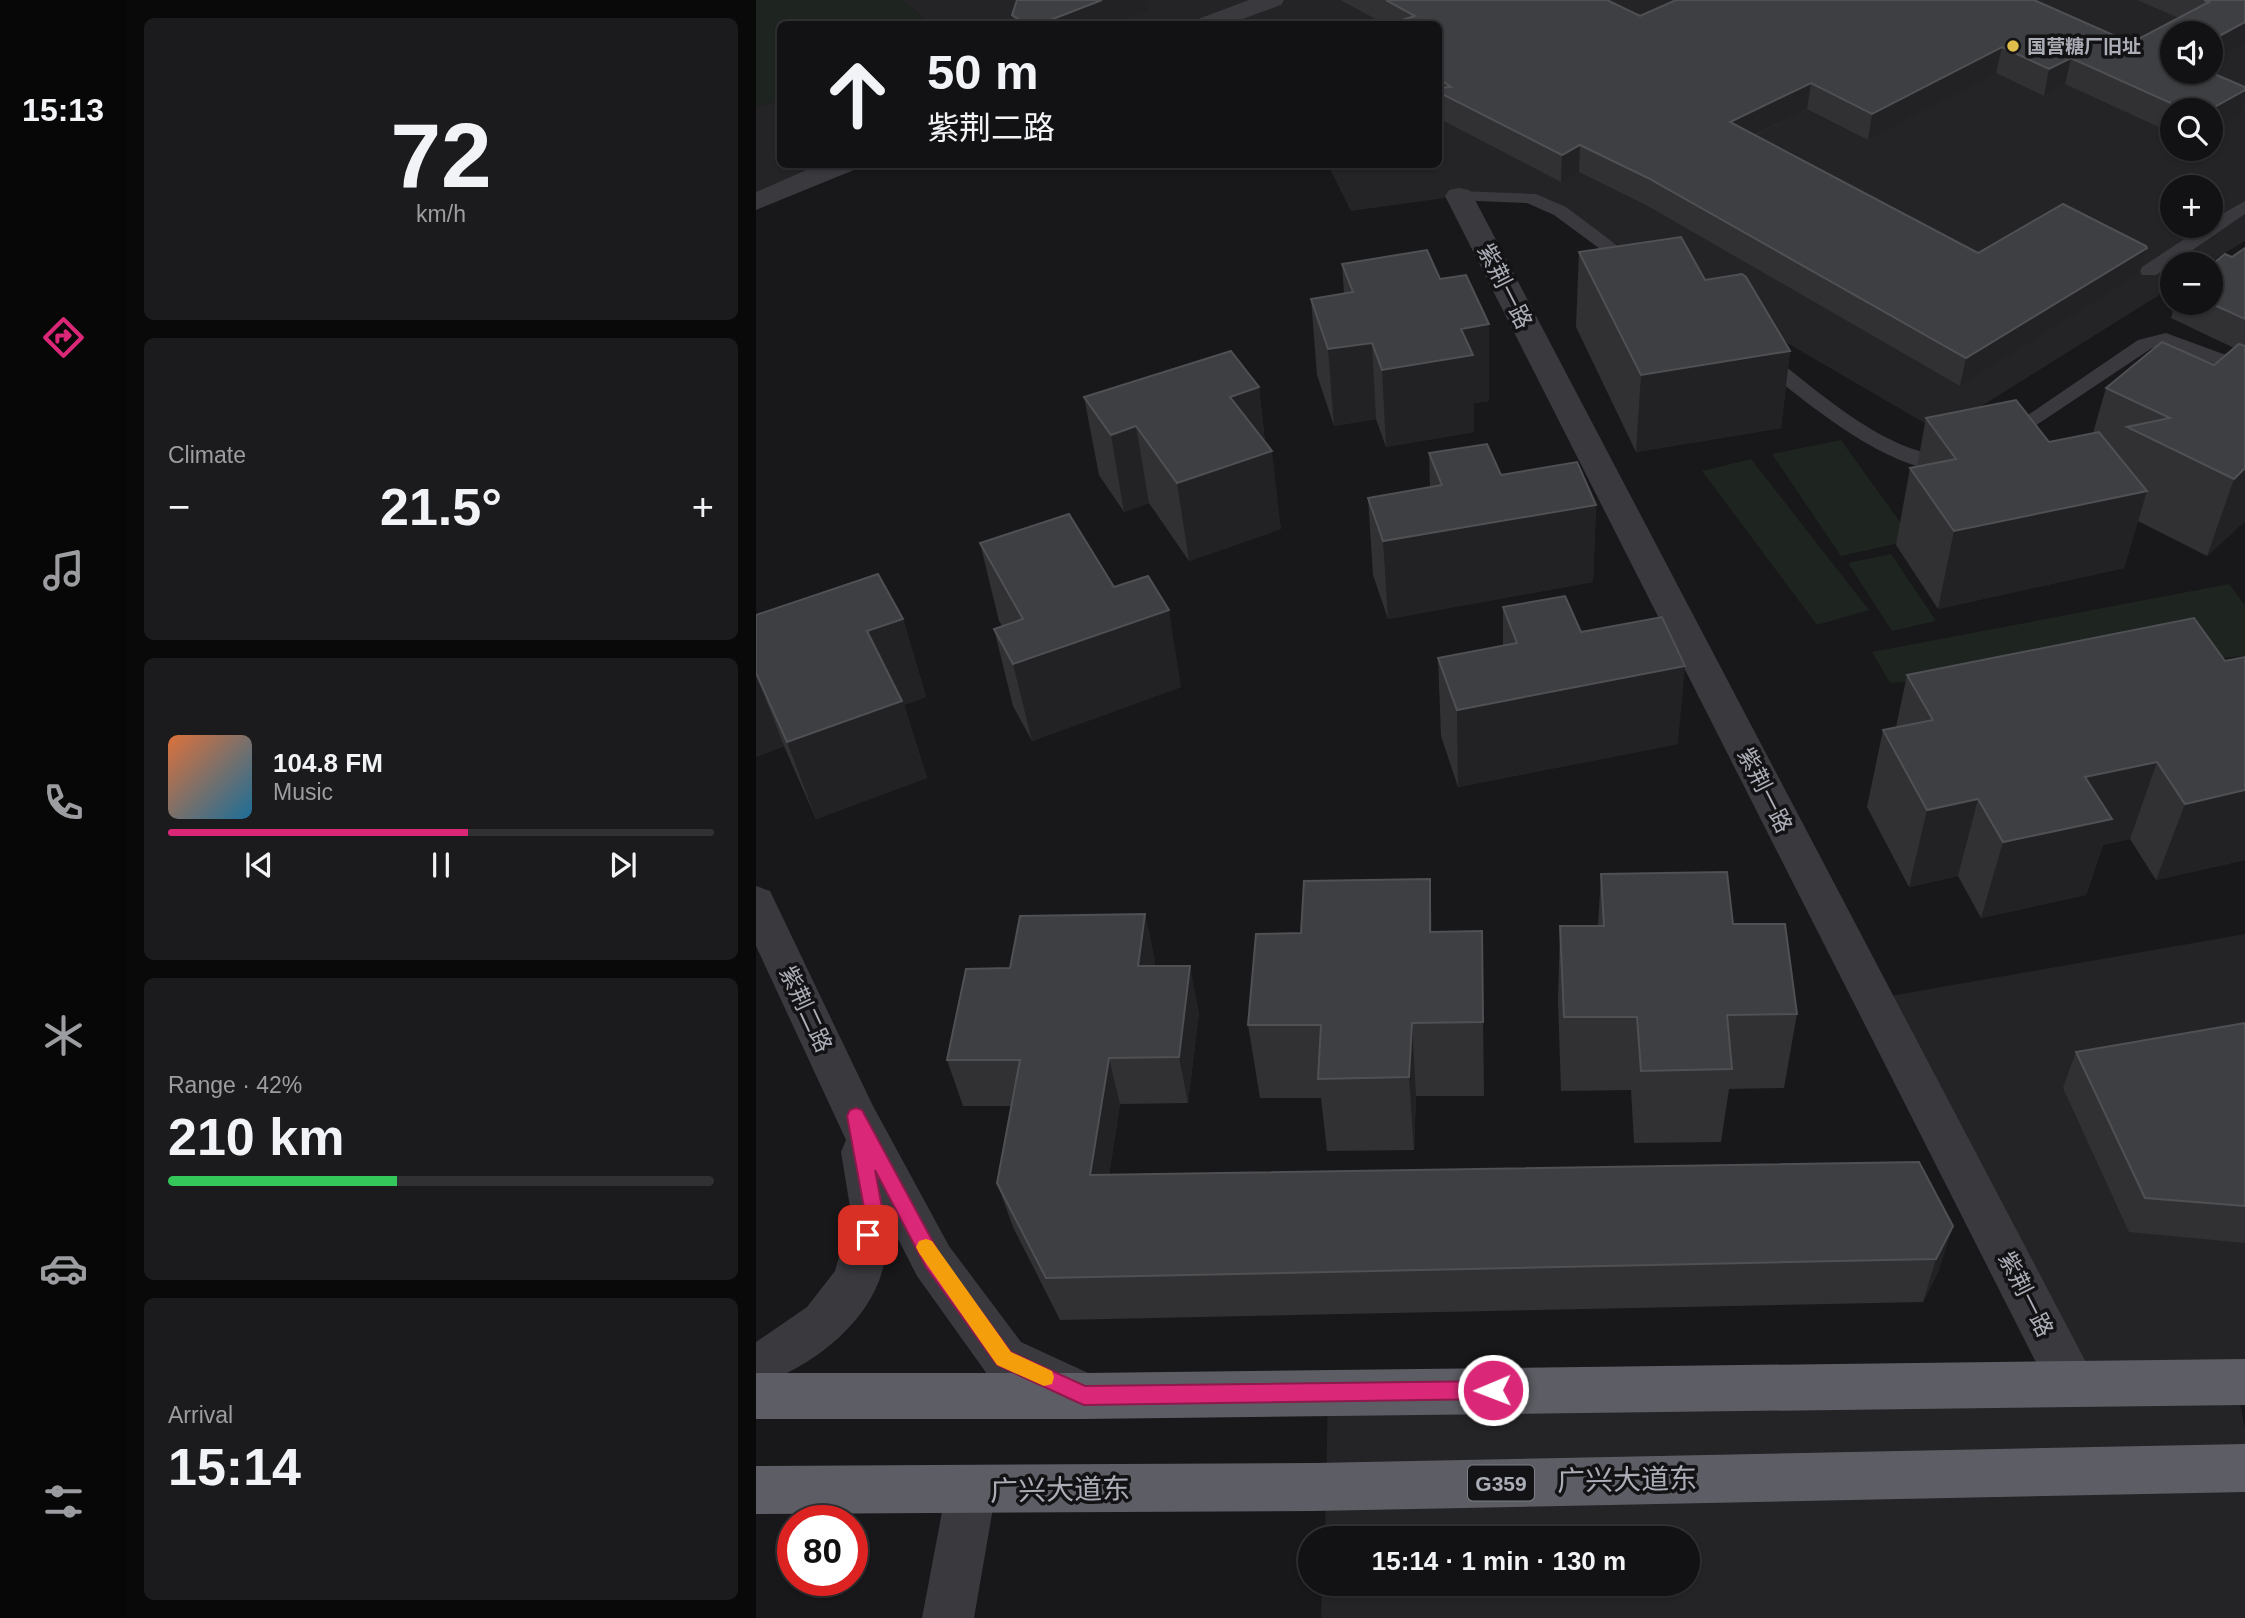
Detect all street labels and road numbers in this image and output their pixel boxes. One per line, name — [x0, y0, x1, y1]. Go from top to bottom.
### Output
street label: 紫荆一路 — [1473, 239, 1537, 333]
street label: 紫荆一路 — [1733, 743, 1797, 837]
street label: 紫荆二路 — [775, 962, 837, 1056]
street label: 紫荆一路 — [1994, 1247, 2058, 1341]
street label: 广兴大道东 — [1557, 1463, 1697, 1497]
road number: G359 — [1468, 1466, 1534, 1500]
street label: 广兴大道东 — [990, 1473, 1130, 1507]

